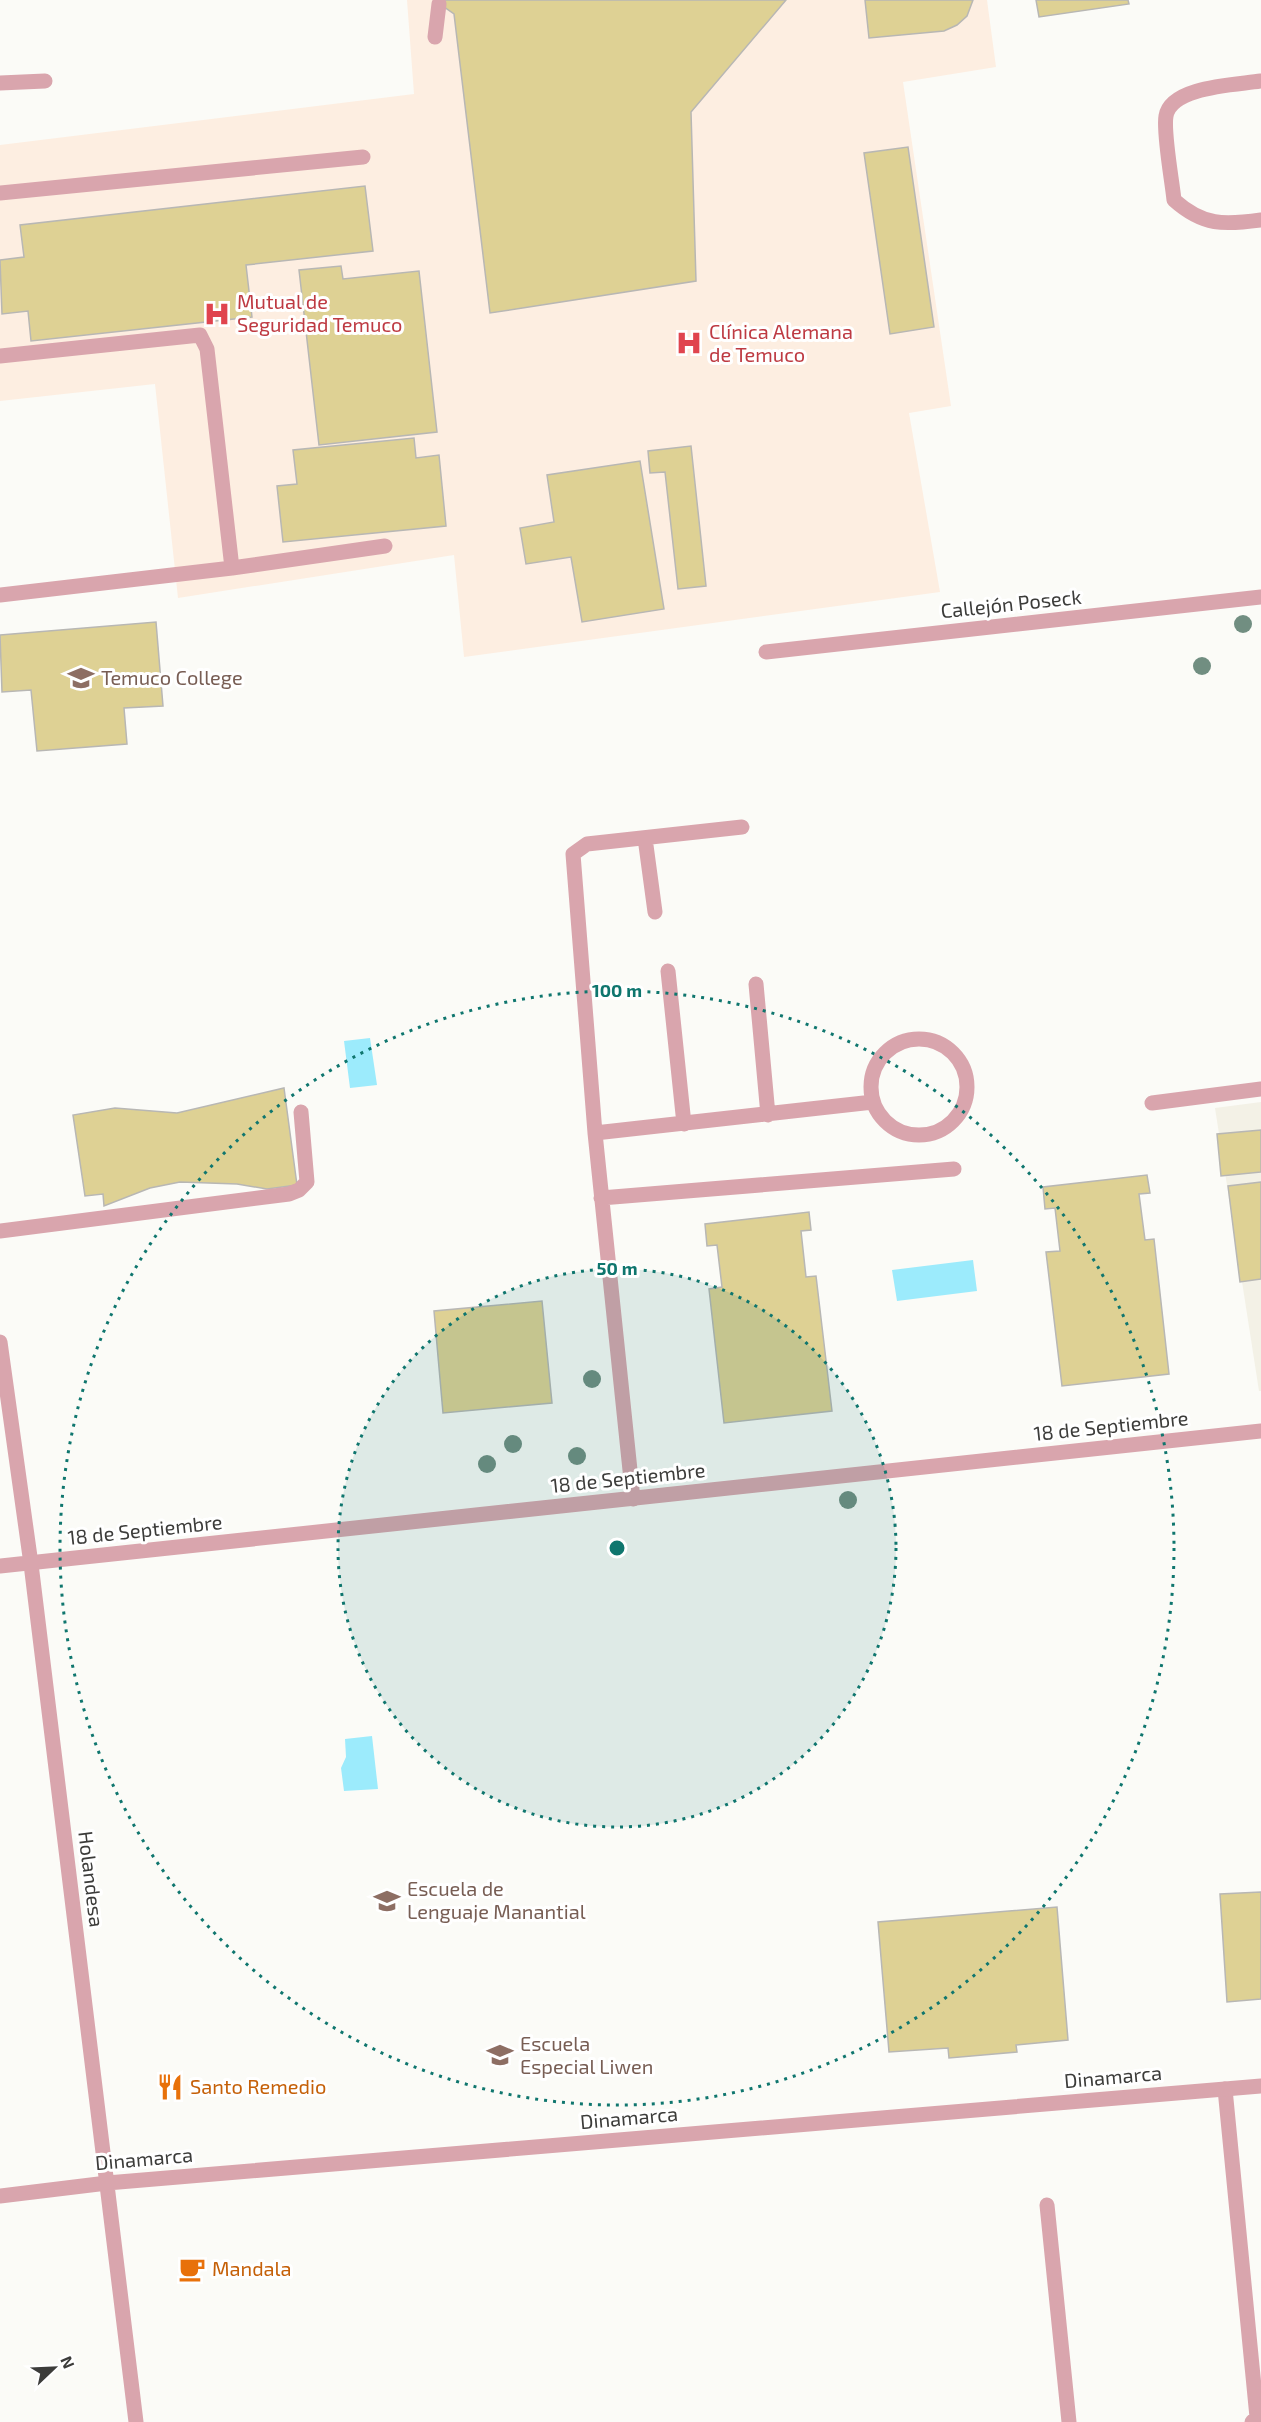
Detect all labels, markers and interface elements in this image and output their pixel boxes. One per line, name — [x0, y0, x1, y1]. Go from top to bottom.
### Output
place label: Mutual de Seguridad Temuco — [237, 289, 402, 336]
hospital icon: Mutual de Seguridad Temuco — [202, 299, 232, 329]
place label: Clínica Alemana de Temuco — [709, 319, 853, 366]
hospital icon: Clínica Alemana de Temuco — [674, 328, 704, 358]
street label: Callejón Poseck — [939, 584, 1082, 622]
school or university icon: Temuco College — [66, 663, 96, 693]
place label: Temuco College — [101, 665, 243, 689]
text: 100 m — [592, 979, 642, 1001]
text: 50 m — [596, 1257, 638, 1279]
street label: 18 de Septiembre — [1032, 1405, 1189, 1445]
street label: 18 de Septiembre — [549, 1457, 706, 1497]
street label: 18 de Septiembre — [66, 1509, 223, 1549]
centre of rings — [607, 1538, 627, 1558]
street label: Holandesa — [74, 1829, 110, 1928]
place label: Escuela de Lenguaje Manantial — [407, 1876, 586, 1923]
school or university icon: Escuela de Lenguaje Manantial — [372, 1886, 402, 1916]
place label: Escuela Especial Liwen — [520, 2031, 653, 2078]
school or university icon: Escuela Especial Liwen — [485, 2040, 515, 2070]
street label: Dinamarca — [1063, 2060, 1163, 2092]
restaurant icon: Santo Remedio — [155, 2072, 185, 2102]
place label: Santo Remedio — [190, 2074, 326, 2098]
street label: Dinamarca — [579, 2101, 679, 2133]
street label: Dinamarca — [94, 2142, 194, 2174]
cafe icon: Mandala — [177, 2254, 207, 2284]
place label: Mandala — [212, 2256, 292, 2280]
north arrow — [24, 2338, 84, 2398]
text: N — [57, 2353, 79, 2371]

